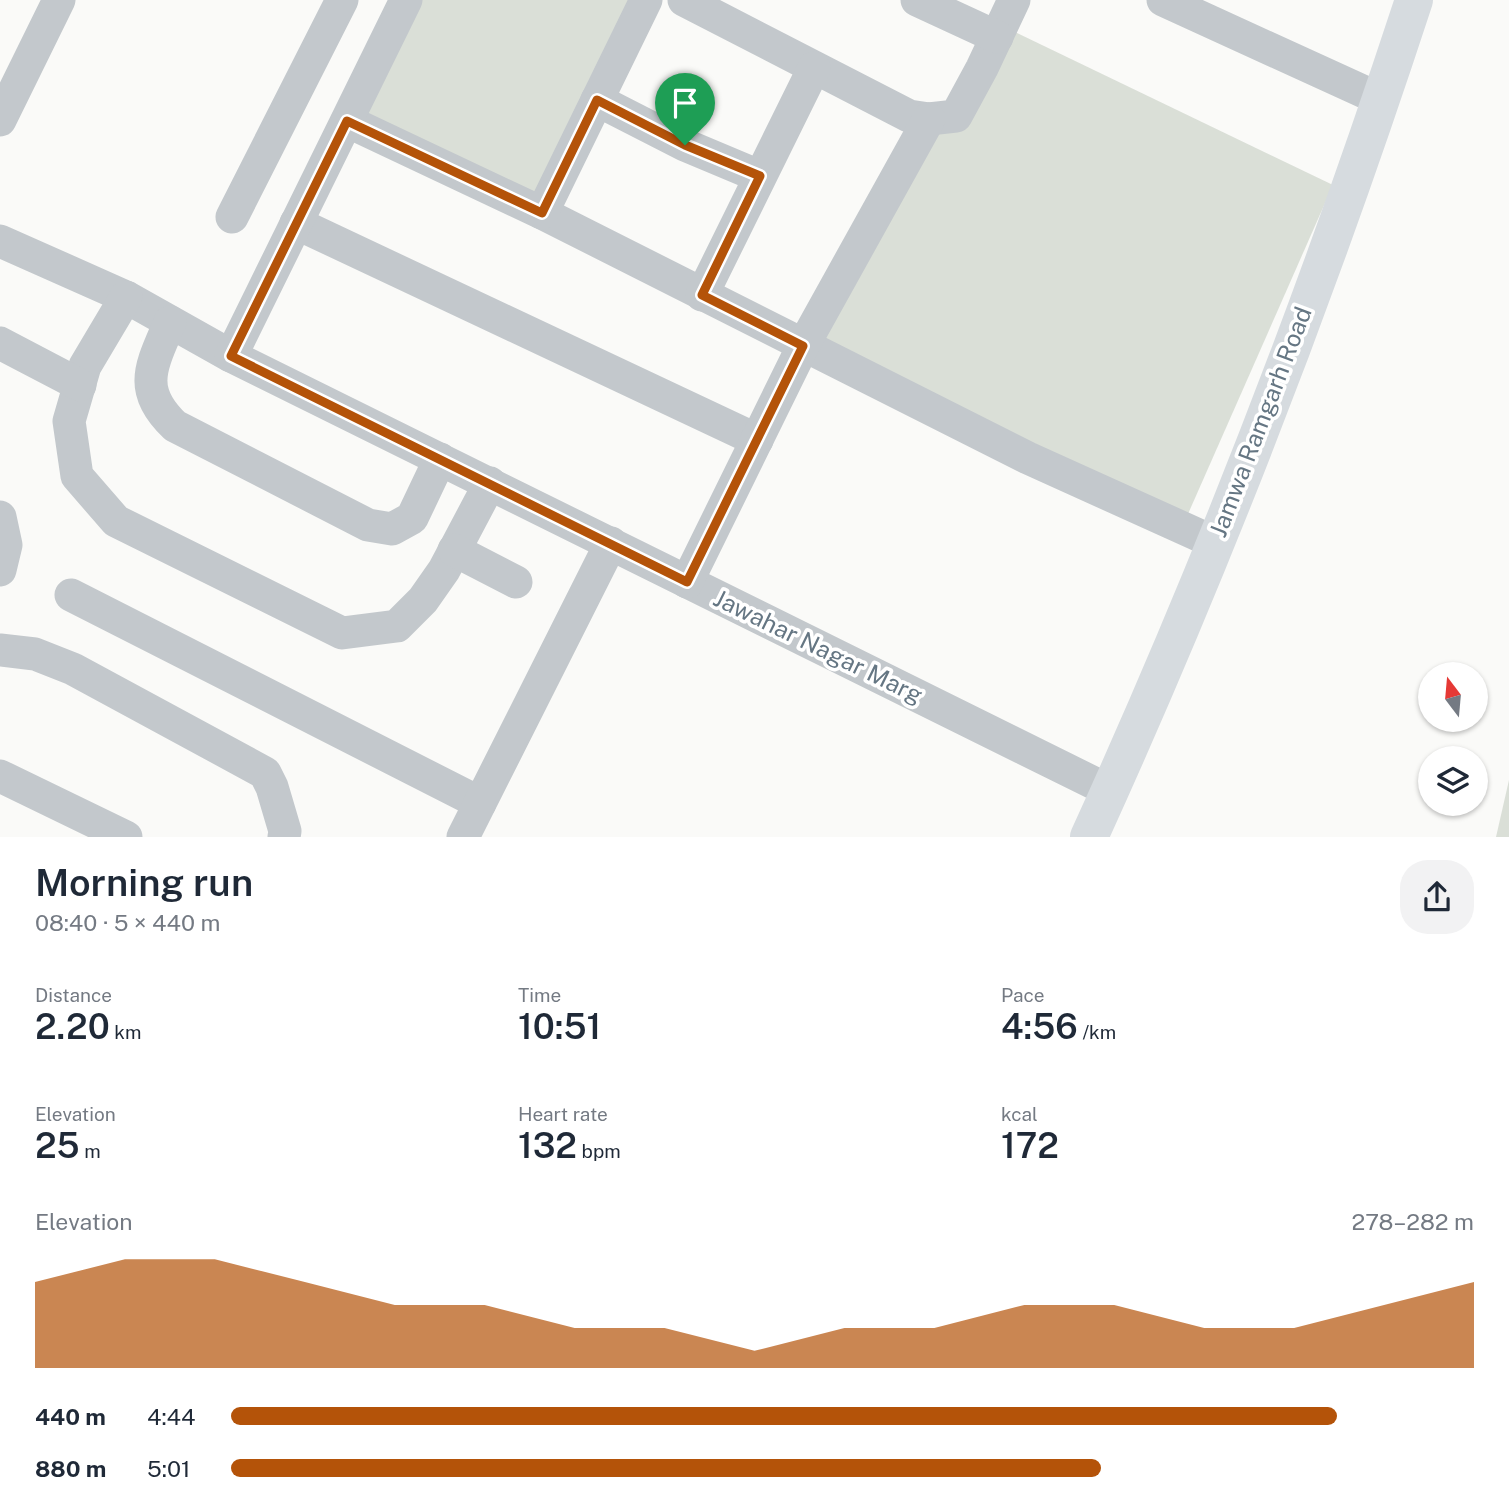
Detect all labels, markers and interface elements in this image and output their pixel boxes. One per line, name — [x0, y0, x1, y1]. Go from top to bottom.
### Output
pin — [655, 73, 715, 145]
icon: arrive — [666, 84, 704, 122]
street label: Jamwa Ramgarh Road — [1203, 303, 1317, 541]
street label: Jawahar Nagar Marg — [709, 583, 927, 709]
north arrow — [1418, 662, 1488, 732]
map controls — [1418, 662, 1488, 816]
button: layers — [1418, 746, 1488, 816]
text: Morning run — [35, 860, 253, 905]
button: share — [1400, 860, 1474, 934]
text: 08:40 · 5 × 440 m — [35, 909, 221, 936]
text: Distance — [35, 984, 112, 1006]
text: Time — [518, 984, 561, 1006]
text: Pace — [1001, 984, 1044, 1006]
text: 2.20 — [35, 1006, 110, 1047]
text: 10:51 — [518, 1006, 601, 1047]
text: 4:56 — [1001, 1006, 1078, 1047]
text: km — [110, 1021, 141, 1043]
text: /km — [1078, 1021, 1116, 1043]
text: Elevation — [35, 1103, 116, 1125]
text: Heart rate — [518, 1103, 608, 1125]
text: kcal — [1001, 1103, 1038, 1125]
text: 25 — [35, 1125, 80, 1166]
text: 132 — [518, 1125, 577, 1166]
text: 172 — [1001, 1125, 1059, 1166]
text: m — [80, 1140, 101, 1162]
text: bpm — [577, 1140, 621, 1162]
text: Elevation — [35, 1208, 133, 1235]
text: 278–282 m — [1351, 1208, 1474, 1235]
text: 440 m — [35, 1403, 106, 1430]
text: 4:44 — [147, 1403, 195, 1430]
text: 880 m — [35, 1455, 106, 1482]
text: 5:01 — [147, 1455, 190, 1482]

